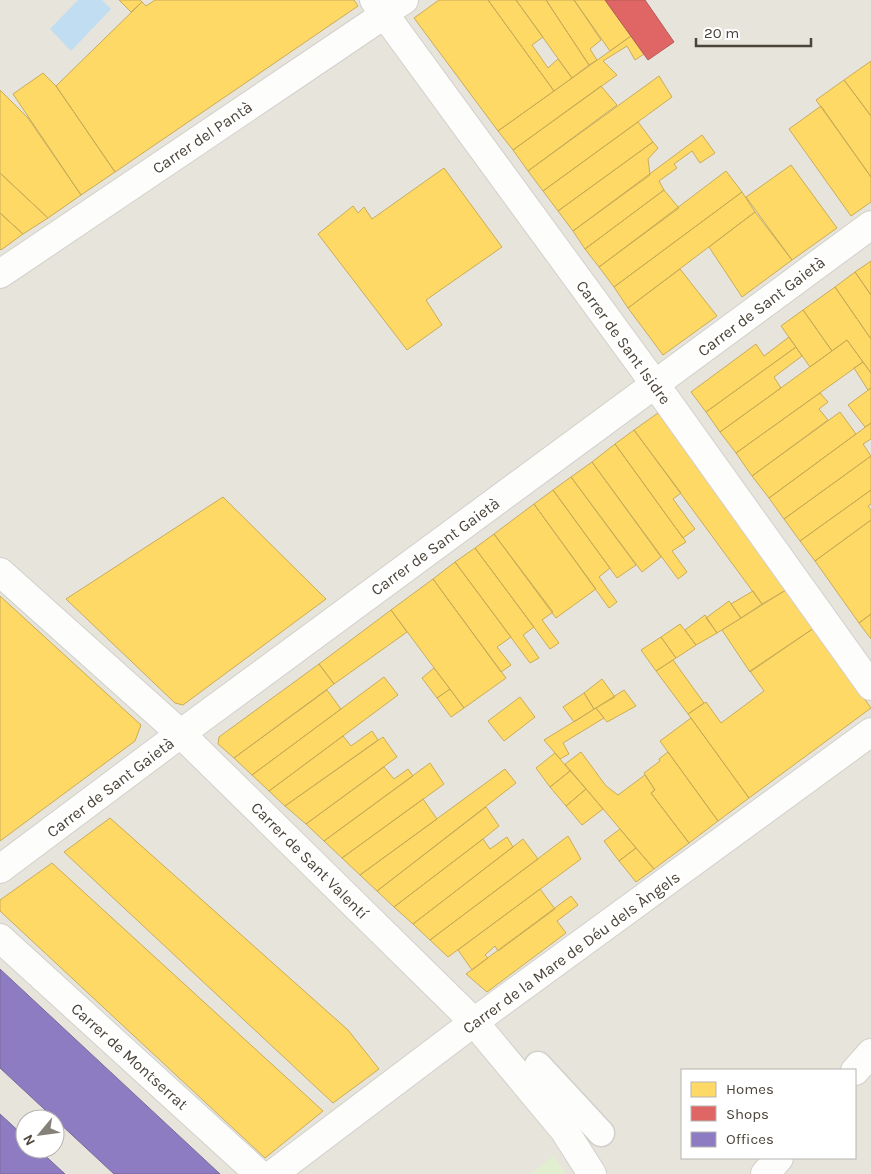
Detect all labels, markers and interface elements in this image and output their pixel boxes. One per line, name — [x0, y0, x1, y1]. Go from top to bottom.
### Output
scale bar — [696, 15, 811, 47]
text: 20 m — [704, 24, 739, 42]
street label: Carrer del Pantà — [149, 97, 256, 178]
street label: Carrer de Sant Gaietà — [694, 252, 829, 360]
street label: Carrer de Sant Isidre — [572, 277, 675, 408]
street label: Carrer de Sant Gaietà — [367, 493, 503, 599]
street label: Carrer de Sant Gaietà — [43, 733, 178, 841]
street label: Carrer de Sant Valentí — [247, 798, 372, 923]
street label: Carrer de la Mare de Déu dels Àngels — [459, 867, 684, 1038]
street label: Carrer de Montserrat — [67, 999, 192, 1114]
legend — [681, 1069, 856, 1159]
text: Homes — [726, 1080, 774, 1098]
text: Shops — [726, 1105, 769, 1123]
north arrow — [15, 1109, 65, 1159]
text: Offices — [726, 1130, 774, 1148]
text: N — [19, 1132, 39, 1149]

